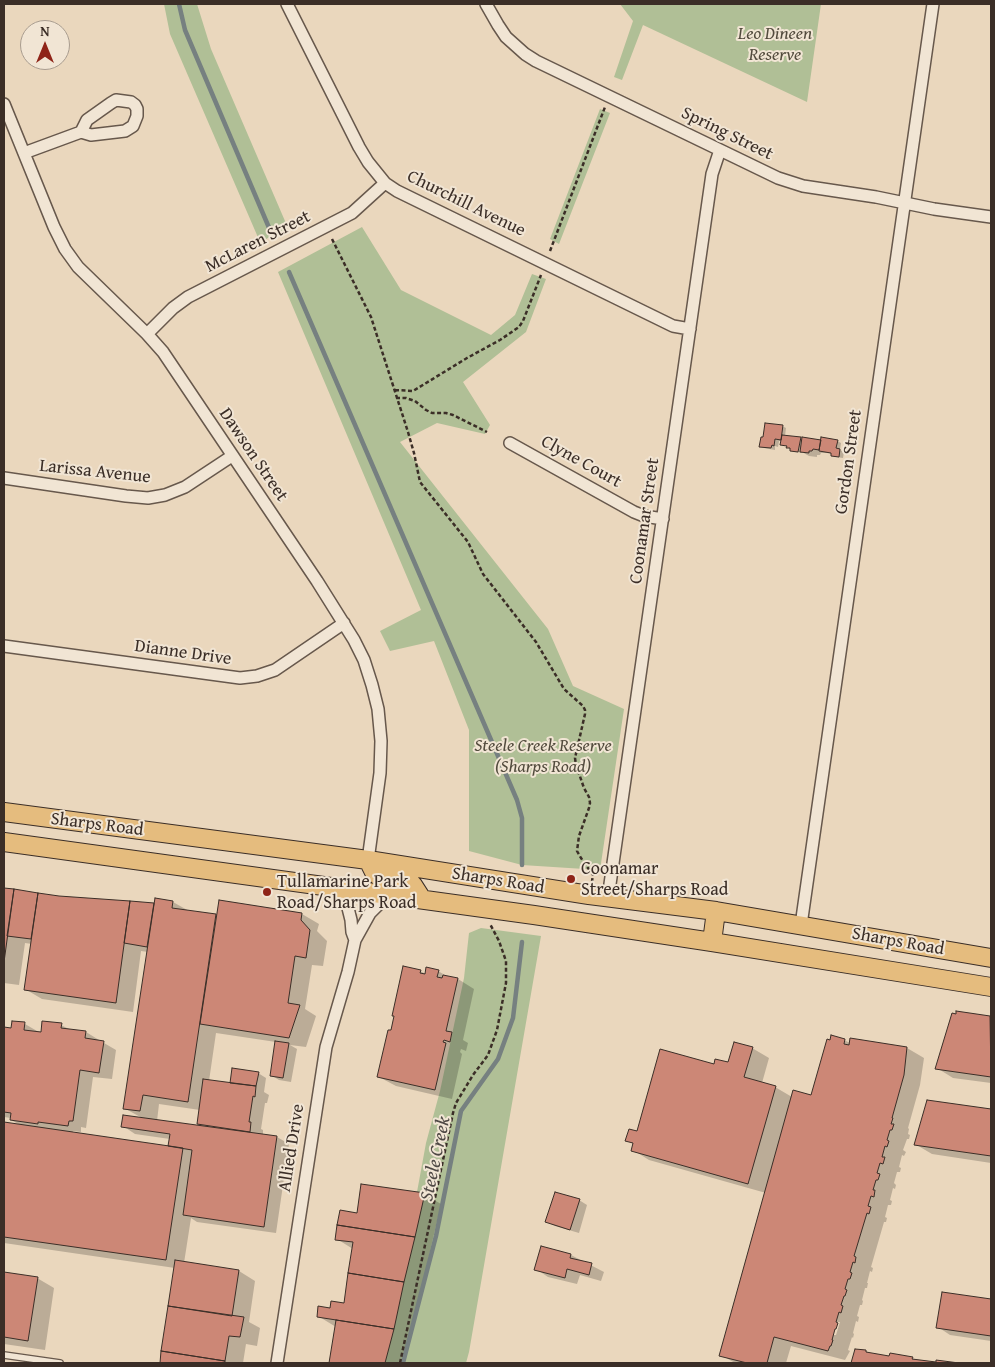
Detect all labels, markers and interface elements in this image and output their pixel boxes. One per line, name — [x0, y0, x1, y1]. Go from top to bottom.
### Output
north arrow — [20, 20, 70, 70]
text: N — [40, 21, 50, 41]
park label: Leo Dineen Reserve — [738, 23, 812, 66]
street label: Spring Street — [678, 102, 776, 166]
street label: Churchill Avenue — [403, 166, 529, 242]
street label: McLaren Street — [202, 206, 314, 278]
street label: Dawson Street — [214, 404, 292, 506]
street label: Gordon Street — [831, 408, 867, 516]
street label: Clyne Court — [537, 431, 625, 493]
street label: Larissa Avenue — [38, 455, 152, 489]
street label: Coonamar Street — [625, 457, 665, 585]
street label: Dianne Drive — [133, 636, 233, 670]
park label: Steele Creek Reserve (Sharps Road) — [474, 735, 612, 778]
street label: Sharps Road — [49, 809, 145, 841]
place label: Coonamar Street/Sharps Road — [581, 858, 728, 901]
street label: Sharps Road — [450, 863, 546, 899]
place label: Tullamarine Park Road/Sharps Road — [277, 871, 416, 914]
marker: Coonamar Street/Sharps Road — [565, 873, 577, 885]
marker: Tullamarine Park Road/Sharps Road — [261, 886, 273, 898]
street label: Sharps Road — [850, 923, 946, 961]
street label: Allied Drive — [274, 1103, 310, 1193]
water label: Steele Creek — [416, 1115, 456, 1203]

